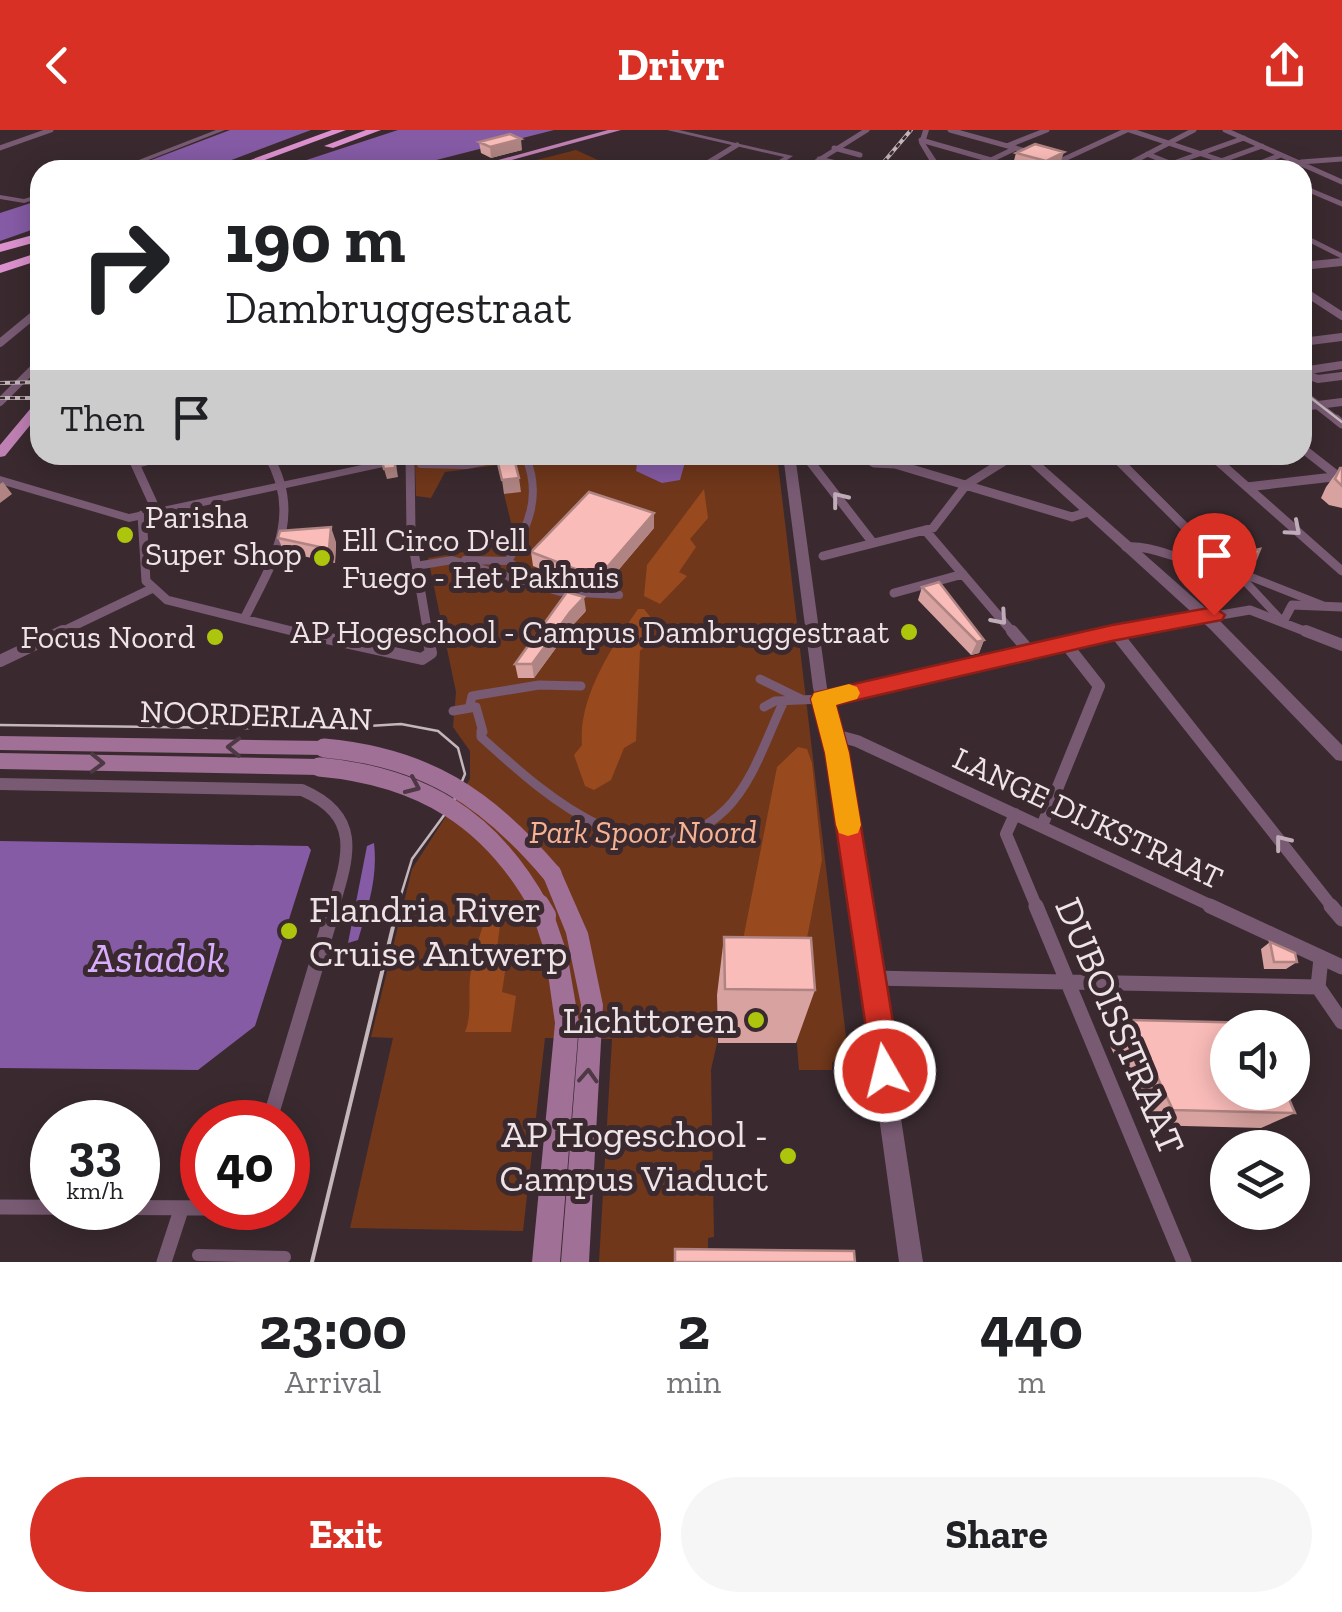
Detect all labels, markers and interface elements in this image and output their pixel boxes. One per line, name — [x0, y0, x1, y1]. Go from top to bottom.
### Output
icon: back — [30, 38, 85, 93]
text: Drivr — [617, 38, 725, 92]
icon: share — [1257, 38, 1312, 93]
text: 190 m — [225, 196, 405, 280]
icon: right — [60, 200, 190, 330]
text: Dambruggestraat — [225, 281, 571, 335]
icon: arrive — [164, 390, 219, 445]
text: Then — [60, 395, 144, 441]
one-way arrow — [833, 493, 850, 511]
place label: Parisha Super Shop — [145, 498, 302, 573]
pin — [1172, 513, 1257, 616]
one-way arrow — [1283, 518, 1301, 536]
place label: Ell Circo D'ell Fuego - Het Pakhuis — [342, 521, 619, 596]
marker: Parisha Super Shop — [114, 524, 136, 546]
icon: arrive — [1187, 528, 1242, 583]
marker: Ell Circo D'ell Fuego - Het Pakhuis — [311, 547, 333, 569]
one-way arrow — [989, 606, 1007, 624]
place label: AP Hogeschool - Campus Dambruggestraat — [290, 613, 889, 651]
place label: Focus Noord — [21, 618, 195, 656]
marker: AP Hogeschool - Campus Dambruggestraat — [898, 621, 920, 643]
marker: Focus Noord — [204, 626, 226, 648]
street label: NOORDERLAAN — [139, 692, 373, 738]
one-way arrow — [225, 736, 241, 757]
street label: LANGE DIJKSTRAAT — [947, 739, 1229, 897]
one-way arrow — [90, 752, 106, 773]
one-way arrow — [403, 774, 421, 794]
park label: Park Spoor Noord — [529, 813, 757, 851]
one-way arrow — [1276, 836, 1293, 854]
place label: Flandria River Cruise Antwerp — [309, 886, 567, 976]
street label: DUBOISSTRAAT — [1045, 891, 1195, 1161]
marker: Flandria River Cruise Antwerp — [278, 920, 300, 942]
water label: Asiadok — [88, 932, 225, 983]
place label: Lichttoren — [563, 997, 736, 1043]
marker: Lichttoren — [745, 1009, 767, 1031]
map controls — [1210, 1010, 1310, 1230]
button: sound — [1210, 1010, 1310, 1110]
position arrow — [833, 1019, 937, 1123]
one-way arrow — [577, 1068, 599, 1084]
speed limit sign: 40 — [180, 1100, 310, 1230]
place label: AP Hogeschool - Campus Viaduct — [499, 1111, 768, 1201]
text: 33 — [68, 1123, 122, 1183]
button: layers — [1210, 1130, 1310, 1230]
marker: AP Hogeschool - Campus Viaduct — [777, 1145, 799, 1167]
text: km/h — [66, 1175, 124, 1205]
text: 23:00 — [259, 1292, 407, 1364]
text: 2 — [677, 1292, 710, 1364]
text: 440 — [980, 1292, 1083, 1364]
text: Arrival — [285, 1363, 381, 1401]
text: min — [666, 1363, 721, 1401]
text: m — [1018, 1363, 1045, 1401]
button: Exit — [30, 1477, 661, 1592]
button: Share — [681, 1477, 1312, 1592]

